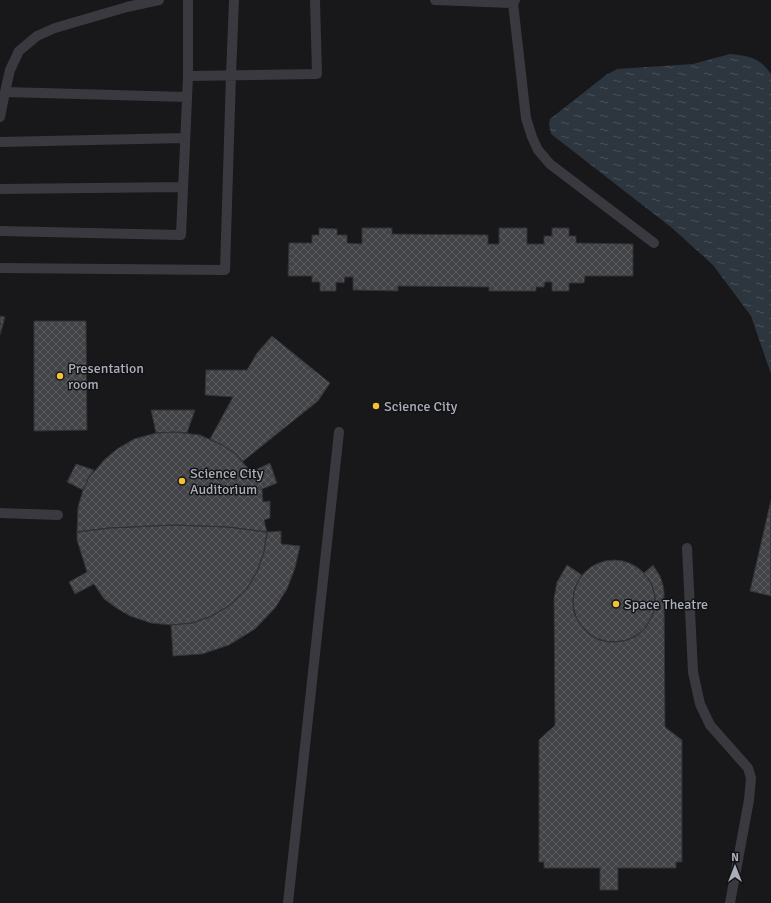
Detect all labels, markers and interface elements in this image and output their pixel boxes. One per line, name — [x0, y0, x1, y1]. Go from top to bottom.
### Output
place label: Presentation room — [68, 360, 144, 393]
marker: Presentation room — [55, 371, 65, 381]
place label: Science City — [384, 398, 458, 415]
marker: Science City — [371, 401, 381, 411]
place label: Science City Auditorium — [190, 465, 264, 498]
marker: Science City Auditorium — [177, 476, 187, 486]
place label: Space Theatre — [624, 596, 708, 613]
marker: Space Theatre — [611, 599, 621, 609]
north arrow — [715, 847, 755, 887]
text: N — [731, 851, 739, 864]

